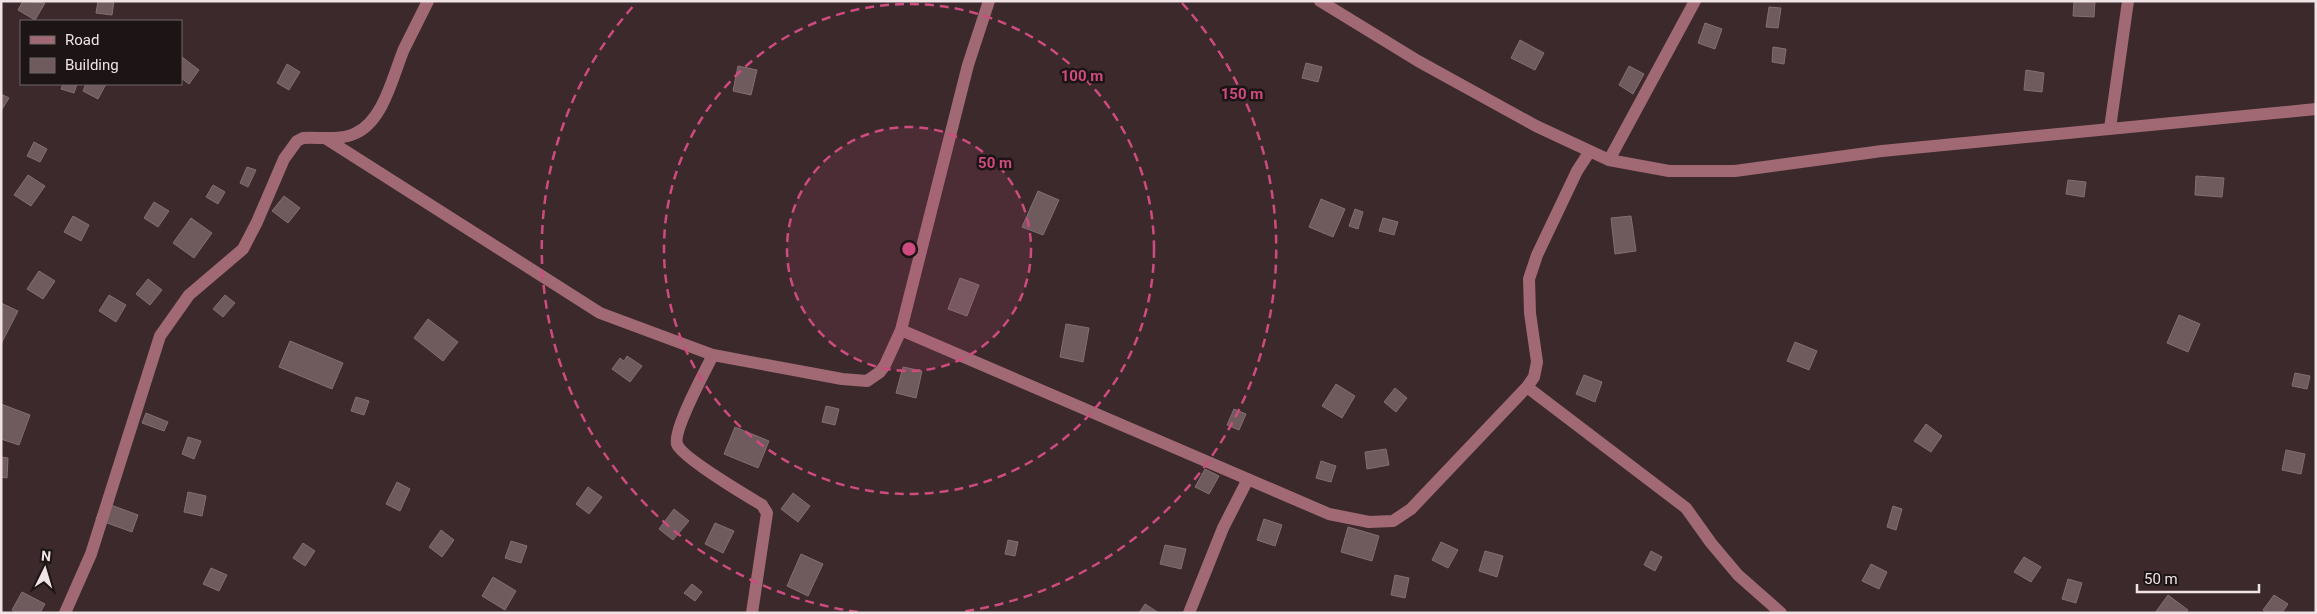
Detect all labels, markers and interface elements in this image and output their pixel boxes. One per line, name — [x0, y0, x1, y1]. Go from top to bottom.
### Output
legend — [20, 20, 182, 85]
text: Road — [65, 31, 99, 49]
text: Building — [65, 56, 119, 74]
text: 100 m — [1061, 67, 1103, 85]
text: 150 m — [1221, 85, 1263, 103]
text: 50 m — [978, 154, 1012, 172]
centre of rings — [900, 240, 918, 258]
north arrow — [20, 544, 70, 594]
text: N — [41, 548, 52, 564]
scale bar — [2137, 562, 2260, 594]
text: 50 m — [2144, 570, 2178, 588]

